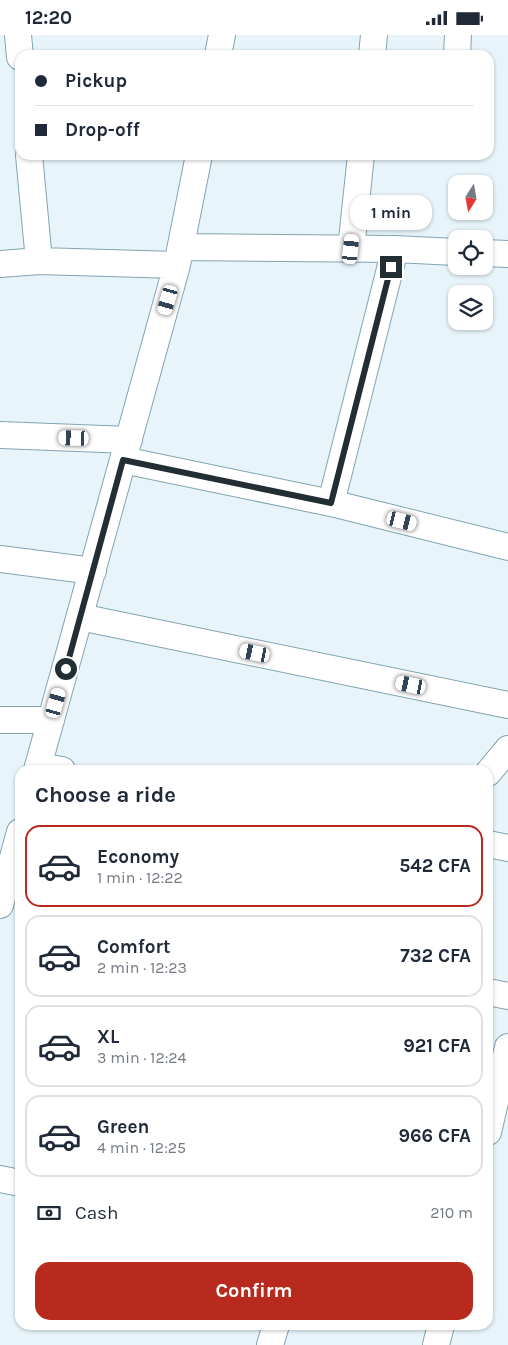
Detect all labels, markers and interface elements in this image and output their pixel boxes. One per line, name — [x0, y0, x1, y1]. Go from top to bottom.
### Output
text: 12:20 — [25, 7, 72, 29]
text: Pickup — [65, 70, 127, 92]
text: Drop-off — [65, 119, 140, 141]
north arrow — [448, 175, 492, 220]
map controls — [448, 175, 493, 330]
callout: 1 min — [350, 195, 432, 229]
text: 1 min — [371, 203, 411, 222]
button: locate — [448, 230, 493, 275]
car — [341, 233, 360, 265]
route end — [380, 256, 402, 278]
car — [156, 284, 179, 316]
button: layers — [448, 285, 493, 330]
car — [58, 430, 89, 446]
car — [385, 510, 418, 532]
car — [238, 643, 271, 663]
route start — [55, 658, 77, 680]
car — [394, 675, 427, 695]
car — [44, 687, 67, 719]
text: Choose a ride — [35, 782, 176, 808]
icon: car — [37, 844, 82, 889]
text: Economy — [97, 846, 179, 868]
text: 542 CFA — [399, 855, 471, 877]
text: 1 min · 12:22 — [97, 868, 183, 887]
icon: car — [37, 934, 82, 979]
text: Comfort — [97, 936, 171, 958]
text: 732 CFA — [400, 945, 471, 967]
text: 2 min · 12:23 — [97, 958, 187, 977]
icon: car — [37, 1024, 82, 1069]
text: XL — [97, 1026, 119, 1048]
text: 921 CFA — [403, 1035, 471, 1057]
text: 3 min · 12:24 — [97, 1048, 187, 1067]
icon: car — [37, 1114, 82, 1159]
text: Green — [97, 1116, 149, 1138]
text: 966 CFA — [398, 1125, 471, 1147]
text: 4 min · 12:25 — [97, 1138, 186, 1157]
icon: cash — [35, 1199, 63, 1227]
text: Cash — [75, 1202, 119, 1224]
text: 210 m — [430, 1203, 473, 1222]
button: Confirm — [35, 1262, 473, 1320]

